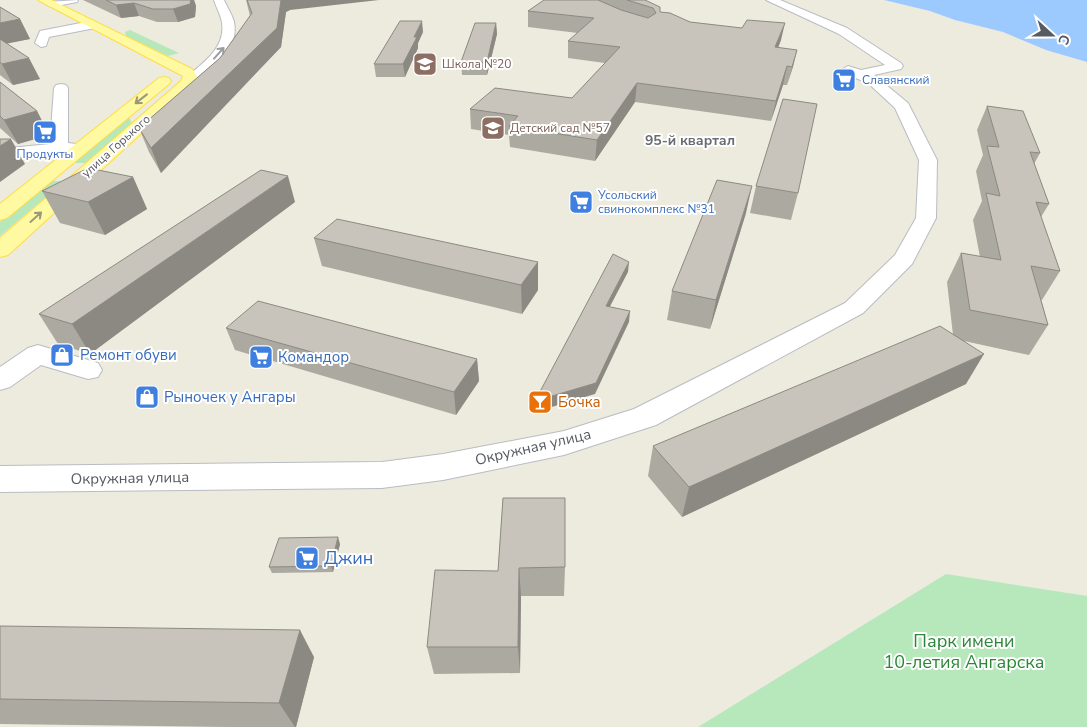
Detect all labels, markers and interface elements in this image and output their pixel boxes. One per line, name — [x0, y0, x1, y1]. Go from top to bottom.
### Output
north arrow — [1027, 10, 1077, 60]
text: С — [1053, 32, 1074, 48]
one-way arrow — [213, 46, 225, 59]
school or university icon: Школа №20 — [412, 51, 438, 77]
place label: Школа №20 — [442, 56, 511, 72]
supermarket icon: Славянский — [831, 67, 857, 93]
place label: Славянский — [862, 72, 930, 88]
one-way arrow — [135, 94, 148, 105]
street label: улица Горького — [78, 111, 154, 181]
school or university icon: Детский сад №57 — [480, 115, 506, 141]
supermarket icon: Продукты — [32, 119, 58, 145]
place label: Детский сад №57 — [510, 120, 610, 136]
district label: 95-й квартал — [645, 131, 735, 150]
place label: Продукты — [17, 146, 73, 162]
place label: Усольский свинокомплекс №31 — [597, 187, 715, 217]
supermarket icon: Усольский свинокомплекс №31 — [568, 189, 594, 215]
one-way arrow — [30, 212, 43, 223]
shop icon: Ремонт обуви — [49, 342, 75, 368]
supermarket icon: Командор — [248, 344, 274, 370]
place label: Ремонт обуви — [80, 345, 177, 365]
place label: Командор — [278, 347, 349, 367]
shop icon: Рыночек у Ангары — [134, 384, 160, 410]
place label: Рыночек у Ангары — [164, 387, 296, 407]
bar icon: Бочка — [527, 389, 553, 415]
place label: Бочка — [558, 392, 601, 412]
street label: Окружная улица — [473, 424, 593, 470]
street label: Окружная улица — [71, 467, 189, 489]
supermarket icon: Джин — [294, 545, 320, 571]
place label: Джин — [324, 546, 373, 570]
park label: Парк имени 10-летия Ангарска — [883, 629, 1045, 674]

